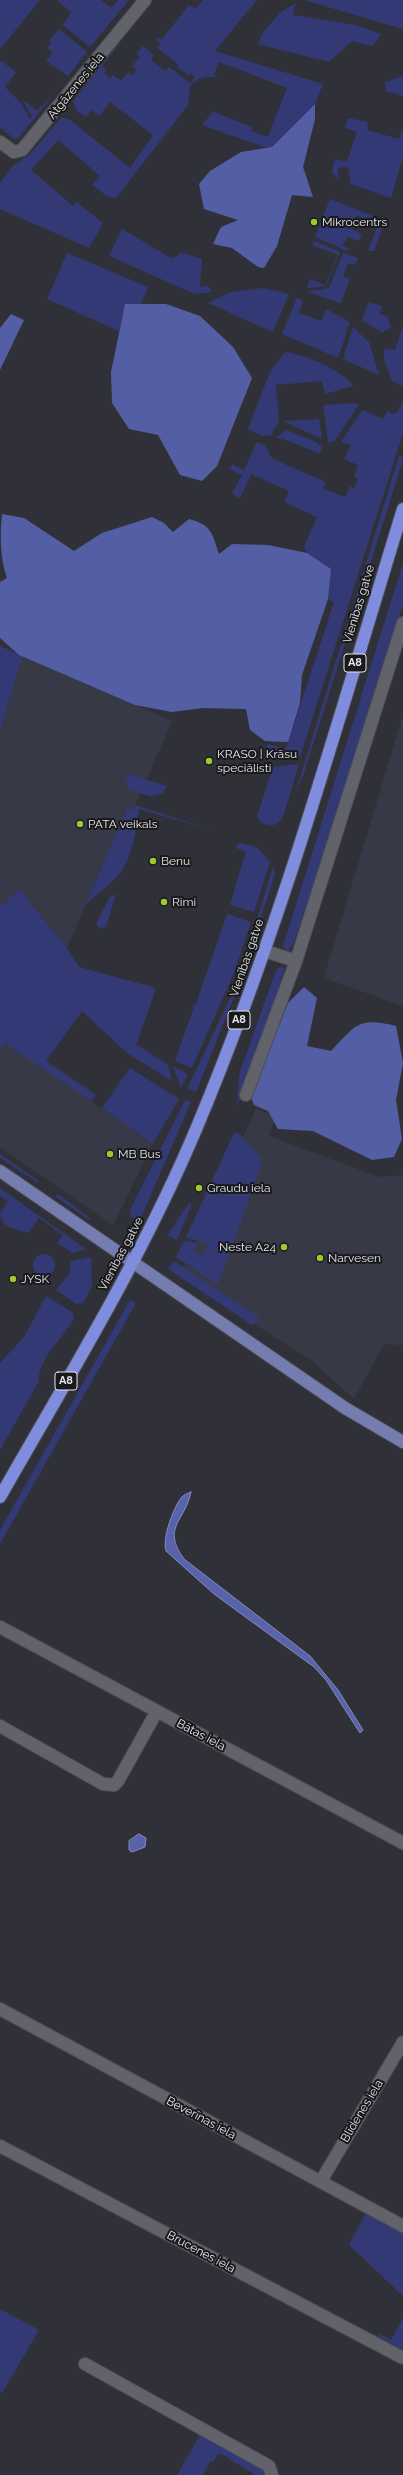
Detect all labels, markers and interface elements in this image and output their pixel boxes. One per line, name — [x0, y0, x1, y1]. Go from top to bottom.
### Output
street label: Atgāzenes iela — [45, 50, 107, 122]
place label: Mikrocentrs — [322, 215, 387, 229]
marker: Mikrocentrs — [309, 217, 319, 227]
street label: Vienības gatve — [340, 563, 378, 645]
road number: A8 — [344, 654, 366, 672]
place label: KRASO | Krāsu speciālisti — [217, 747, 297, 775]
marker: KRASO | Krāsu speciālisti — [204, 756, 214, 766]
place label: PATA veikals — [88, 817, 158, 831]
marker: PATA veikals — [75, 819, 85, 829]
place label: Benu — [161, 854, 190, 868]
marker: Benu — [148, 856, 158, 866]
place label: Rimi — [172, 895, 196, 909]
marker: Rimi — [159, 897, 169, 907]
street label: Vienības gatve — [227, 917, 267, 999]
road number: A8 — [228, 1011, 250, 1029]
place label: MB Bus — [118, 1147, 160, 1161]
marker: MB Bus — [105, 1149, 115, 1159]
place label: Graudu iela — [207, 1181, 271, 1195]
marker: Graudu iela — [194, 1183, 204, 1193]
street label: Vienības gatve — [96, 1215, 146, 1293]
place label: Neste A24 — [219, 1240, 276, 1254]
marker: Neste A24 — [279, 1242, 289, 1252]
place label: Narvesen — [328, 1251, 381, 1265]
marker: Narvesen — [315, 1253, 325, 1263]
place label: JYSK — [21, 1272, 49, 1286]
marker: JYSK — [8, 1274, 18, 1284]
road number: A8 — [55, 1372, 77, 1390]
street label: Bātas iela — [174, 1716, 228, 1754]
street label: Blīdenes iela — [338, 2077, 386, 2145]
street label: Beverīnas iela — [164, 2094, 238, 2142]
street label: Brucenes iela — [164, 2228, 238, 2276]

